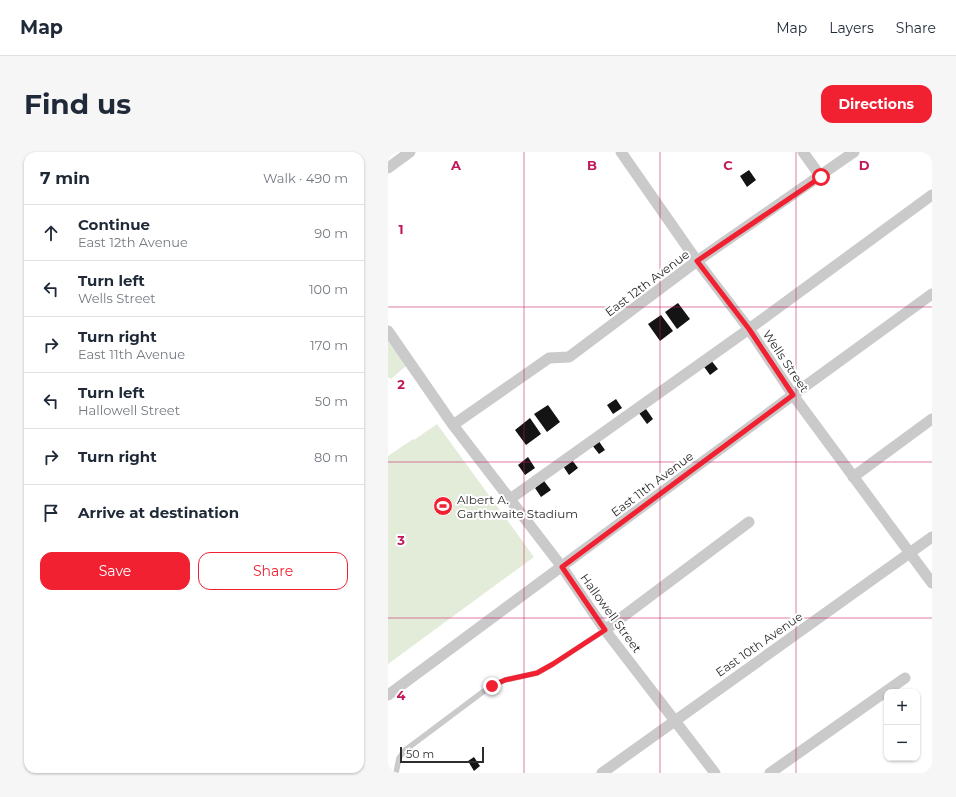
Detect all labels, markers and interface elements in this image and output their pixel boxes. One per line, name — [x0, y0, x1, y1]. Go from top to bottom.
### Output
text: Map — [20, 16, 63, 39]
text: Map — [776, 19, 807, 37]
text: Layers — [829, 19, 874, 37]
text: Share — [896, 19, 936, 37]
button: Directions — [821, 85, 932, 123]
text: Find us — [24, 87, 131, 121]
text: A — [450, 157, 462, 173]
text: B — [587, 157, 597, 173]
text: C — [723, 157, 733, 173]
text: D — [859, 157, 870, 173]
text: 7 min — [40, 168, 90, 188]
route start — [812, 168, 830, 186]
text: Walk · 490 m — [263, 170, 348, 186]
text: Continue — [78, 215, 150, 234]
text: 1 — [398, 221, 404, 237]
icon: ahead — [40, 222, 62, 244]
text: 90 m — [314, 225, 348, 241]
text: East 12th Avenue — [78, 234, 188, 250]
street label: East 12th Avenue — [602, 246, 692, 320]
text: Turn left — [78, 271, 145, 290]
icon: left — [40, 278, 62, 300]
text: 100 m — [309, 281, 348, 297]
text: Wells Street — [78, 290, 156, 306]
text: Turn right — [78, 327, 157, 346]
street label: Wells Street — [760, 327, 812, 395]
icon: right — [40, 334, 62, 356]
text: 170 m — [310, 337, 348, 353]
text: East 11th Avenue — [78, 346, 185, 362]
text: 2 — [397, 376, 405, 392]
text: Turn left — [78, 383, 145, 402]
icon: left — [40, 390, 62, 412]
text: 50 m — [315, 393, 348, 409]
text: Hallowell Street — [78, 402, 180, 418]
icon: right — [40, 446, 62, 468]
text: Turn right — [78, 447, 157, 466]
street label: East 11th Avenue — [608, 448, 696, 520]
text: 80 m — [314, 449, 348, 465]
place label: Albert A. Garthwaite Stadium — [457, 492, 578, 521]
sports icon: Albert A. Garthwaite Stadium — [432, 495, 454, 517]
icon: arrive — [40, 502, 62, 524]
text: Arrive at destination — [78, 503, 239, 522]
text: 3 — [396, 532, 405, 548]
button: Save — [40, 552, 190, 590]
button: Share — [198, 552, 348, 590]
street label: Hallowell Street — [577, 571, 645, 656]
street label: East 10th Avenue — [713, 608, 805, 680]
route end — [483, 677, 501, 695]
text: 4 — [397, 687, 406, 703]
map controls — [884, 689, 920, 761]
button: + — [884, 689, 920, 725]
button: − — [884, 725, 920, 761]
scale bar — [400, 745, 484, 764]
text: 50 m — [406, 747, 434, 761]

